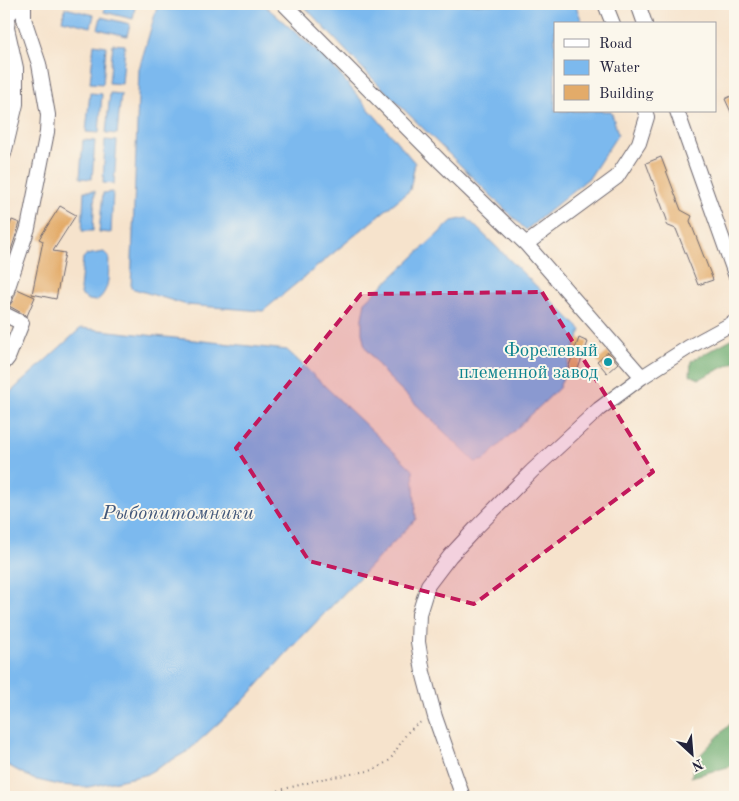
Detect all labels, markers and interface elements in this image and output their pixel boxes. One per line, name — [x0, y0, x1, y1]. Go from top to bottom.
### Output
legend — [554, 22, 716, 112]
text: Road — [599, 37, 633, 52]
text: Water — [599, 61, 640, 76]
text: Building — [599, 87, 654, 102]
place label: Форелевый племенной завод — [459, 342, 599, 383]
marker: Форелевый племенной завод — [602, 356, 614, 368]
water label: Рыбопитомники — [101, 504, 254, 524]
north arrow — [666, 728, 716, 778]
text: N — [689, 756, 705, 774]

